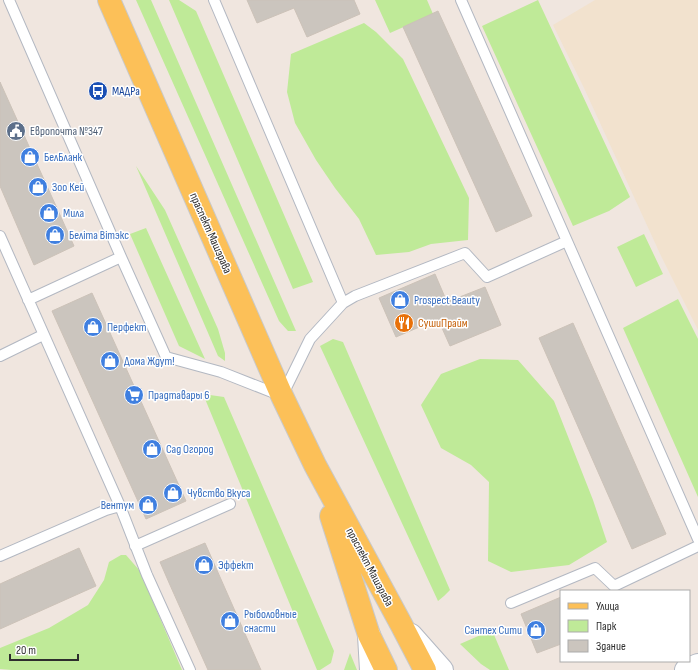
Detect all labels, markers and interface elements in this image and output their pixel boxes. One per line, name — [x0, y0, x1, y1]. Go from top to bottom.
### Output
bus stop icon: МАДРа — [87, 80, 109, 102]
place label: МАДРа — [112, 84, 140, 99]
public building icon: Европочта №347 — [5, 120, 27, 142]
place label: Европочта №347 — [30, 124, 103, 139]
shop icon: БелБланк — [19, 146, 41, 168]
place label: БелБланк — [44, 150, 83, 165]
shop icon: Зоо Кей — [27, 176, 49, 198]
place label: Зоо Кей — [52, 180, 84, 195]
street label: праспект Машэрава — [186, 191, 235, 276]
shop icon: Мила — [38, 202, 60, 224]
place label: Мила — [63, 206, 85, 221]
shop icon: Беліта Вітэкс — [44, 224, 66, 246]
place label: Беліта Вітэкс — [69, 228, 129, 243]
shop icon: Prospect Beauty — [389, 289, 411, 311]
place label: Prospect Beauty — [414, 293, 480, 308]
restaurant icon: СушиПрайм — [393, 312, 415, 334]
shop icon: Перфект — [82, 316, 104, 338]
place label: СушиПрайм — [418, 316, 468, 331]
place label: Перфект — [107, 320, 147, 335]
shop icon: Дома Ждут! — [99, 350, 121, 372]
place label: Дома Ждут! — [124, 354, 174, 369]
supermarket icon: Прадтавары 6 — [123, 384, 145, 406]
place label: Прадтавары 6 — [148, 388, 210, 403]
shop icon: Сад Огород — [141, 438, 163, 460]
place label: Сад Огород — [166, 442, 213, 457]
shop icon: Чувство Вкуса — [162, 482, 184, 504]
place label: Чувство Вкуса — [187, 486, 251, 501]
shop icon: Вентум — [137, 494, 159, 516]
place label: Вентум — [101, 498, 134, 513]
street label: праспект Машэрава — [343, 525, 397, 609]
shop icon: Эффект — [193, 554, 215, 576]
place label: Эффект — [218, 558, 254, 573]
legend — [560, 590, 690, 662]
text: Улица — [596, 599, 620, 614]
place label: Рыболовные снасти — [244, 607, 297, 636]
shop icon: Рыболовные снасти — [219, 610, 241, 632]
shop icon: Сантех Сити — [525, 619, 547, 641]
text: Парк — [596, 619, 617, 634]
place label: Сантех Сити — [464, 623, 522, 638]
scale bar — [10, 636, 78, 662]
text: Здание — [596, 639, 626, 654]
text: 20 m — [16, 643, 36, 658]

